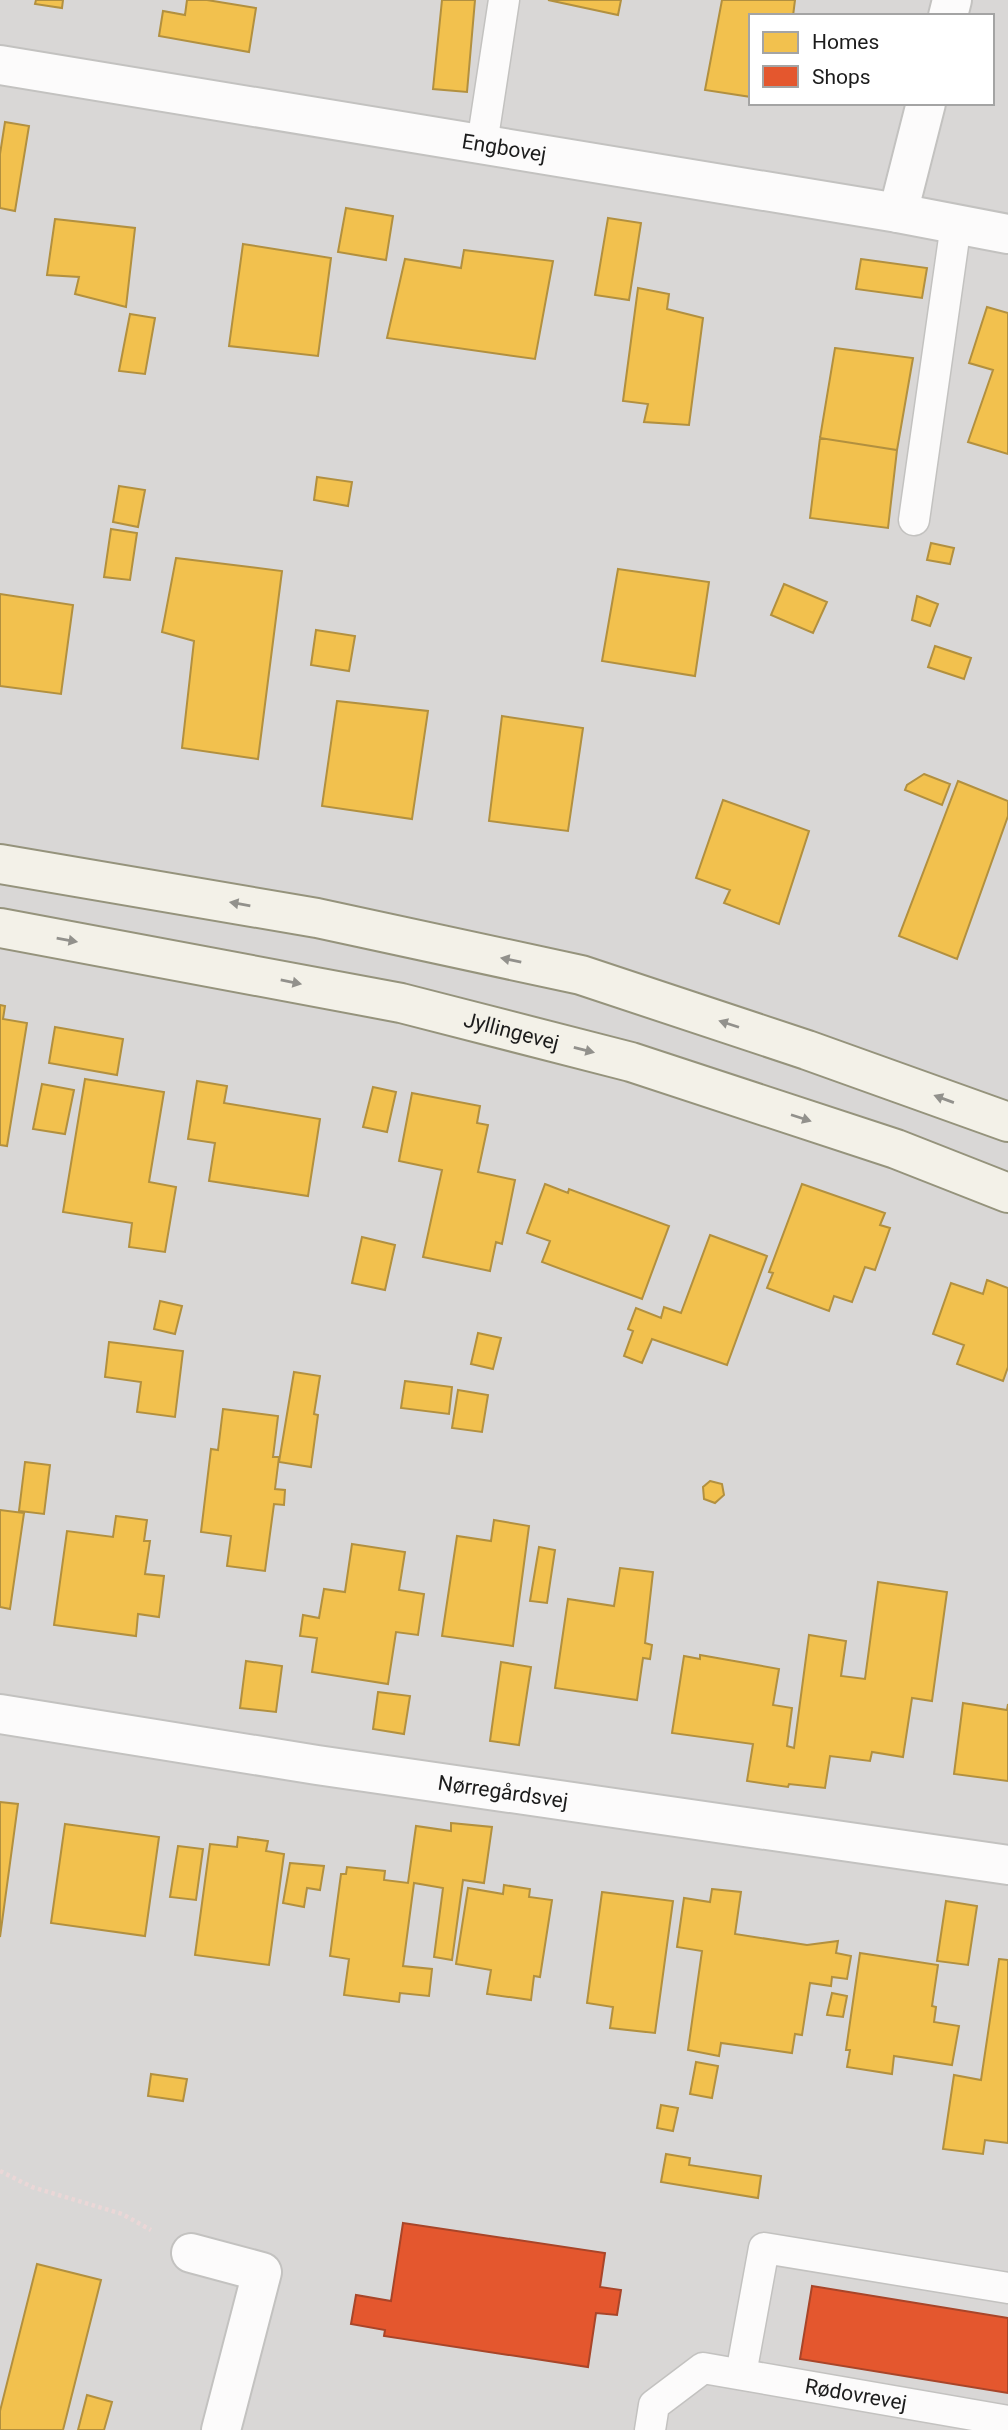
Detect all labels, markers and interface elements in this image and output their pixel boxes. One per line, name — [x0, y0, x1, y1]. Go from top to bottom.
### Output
legend — [749, 14, 994, 105]
text: Homes — [812, 30, 879, 54]
text: Shops — [812, 65, 871, 89]
street label: Engbovej — [460, 129, 548, 167]
one-way arrow — [229, 899, 251, 910]
one-way arrow — [56, 935, 78, 946]
one-way arrow — [500, 954, 522, 965]
one-way arrow — [280, 977, 302, 988]
street label: Jyllingevej — [461, 1008, 562, 1055]
one-way arrow — [718, 1018, 739, 1029]
one-way arrow — [573, 1045, 595, 1056]
one-way arrow — [933, 1093, 954, 1104]
one-way arrow — [791, 1113, 812, 1124]
street label: Nørregårdsvej — [436, 1771, 570, 1813]
street label: Rødovrevej — [803, 2374, 909, 2415]

